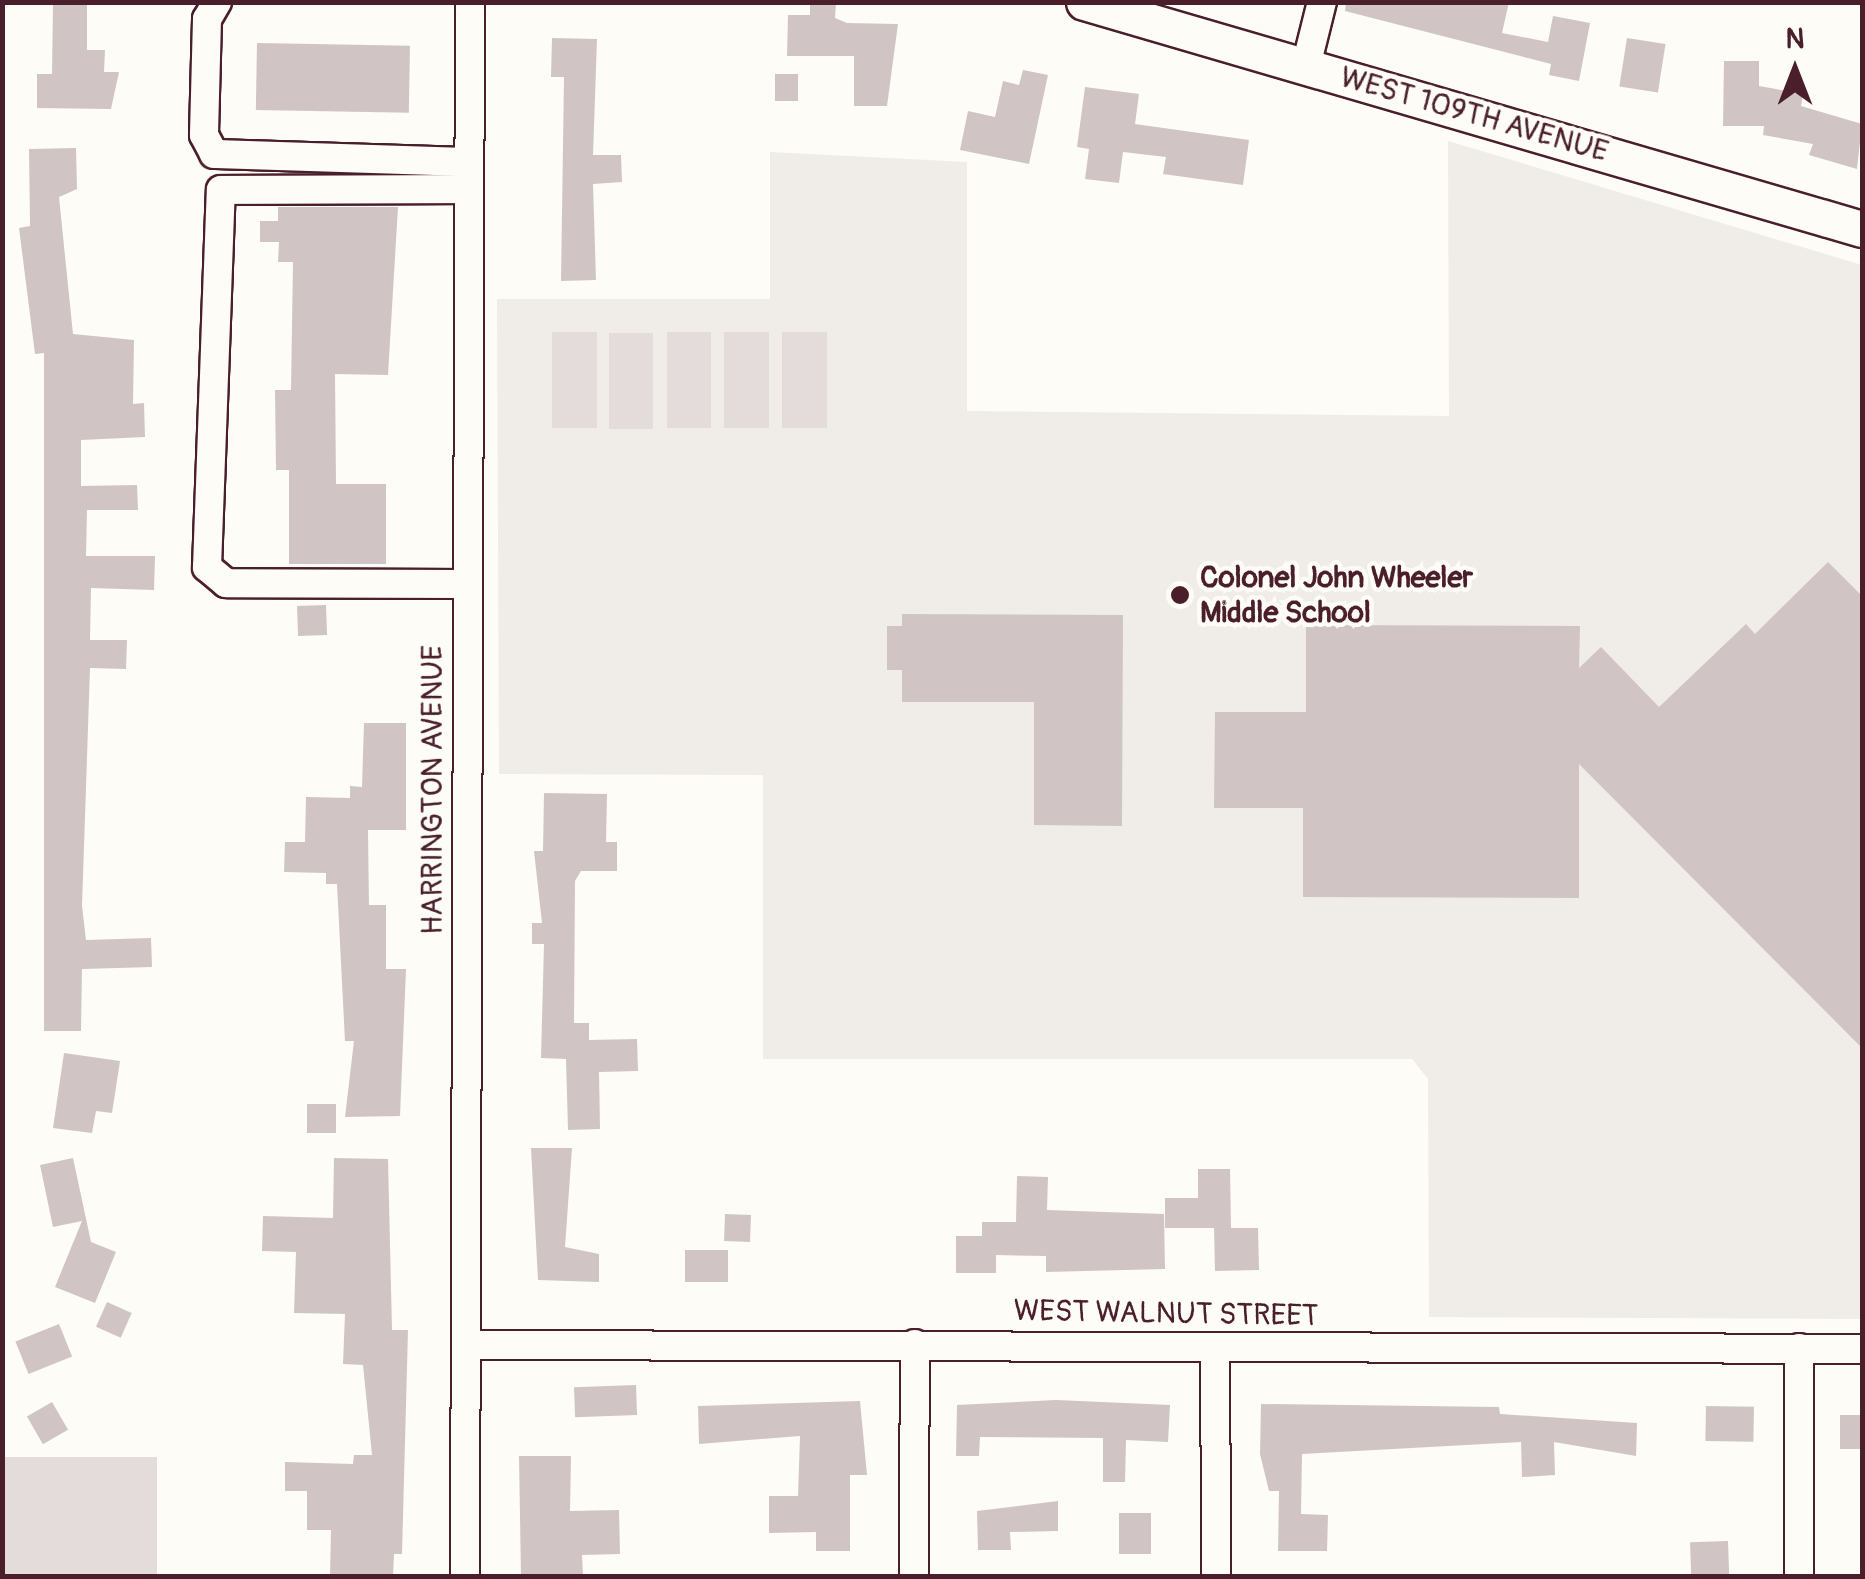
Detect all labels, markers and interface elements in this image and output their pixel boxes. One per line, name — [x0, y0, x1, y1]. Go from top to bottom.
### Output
north arrow — [1745, 20, 1845, 120]
text: N — [1786, 22, 1804, 57]
street label: WEST 109TH AVENUE — [1336, 59, 1612, 171]
place label: Colonel John Wheeler Middle School — [1200, 560, 1473, 630]
marker: Colonel John Wheeler Middle School — [1169, 584, 1191, 606]
street label: HARRINGTON AVENUE — [415, 645, 451, 935]
street label: WEST WALNUT STREET — [1013, 1293, 1319, 1335]

